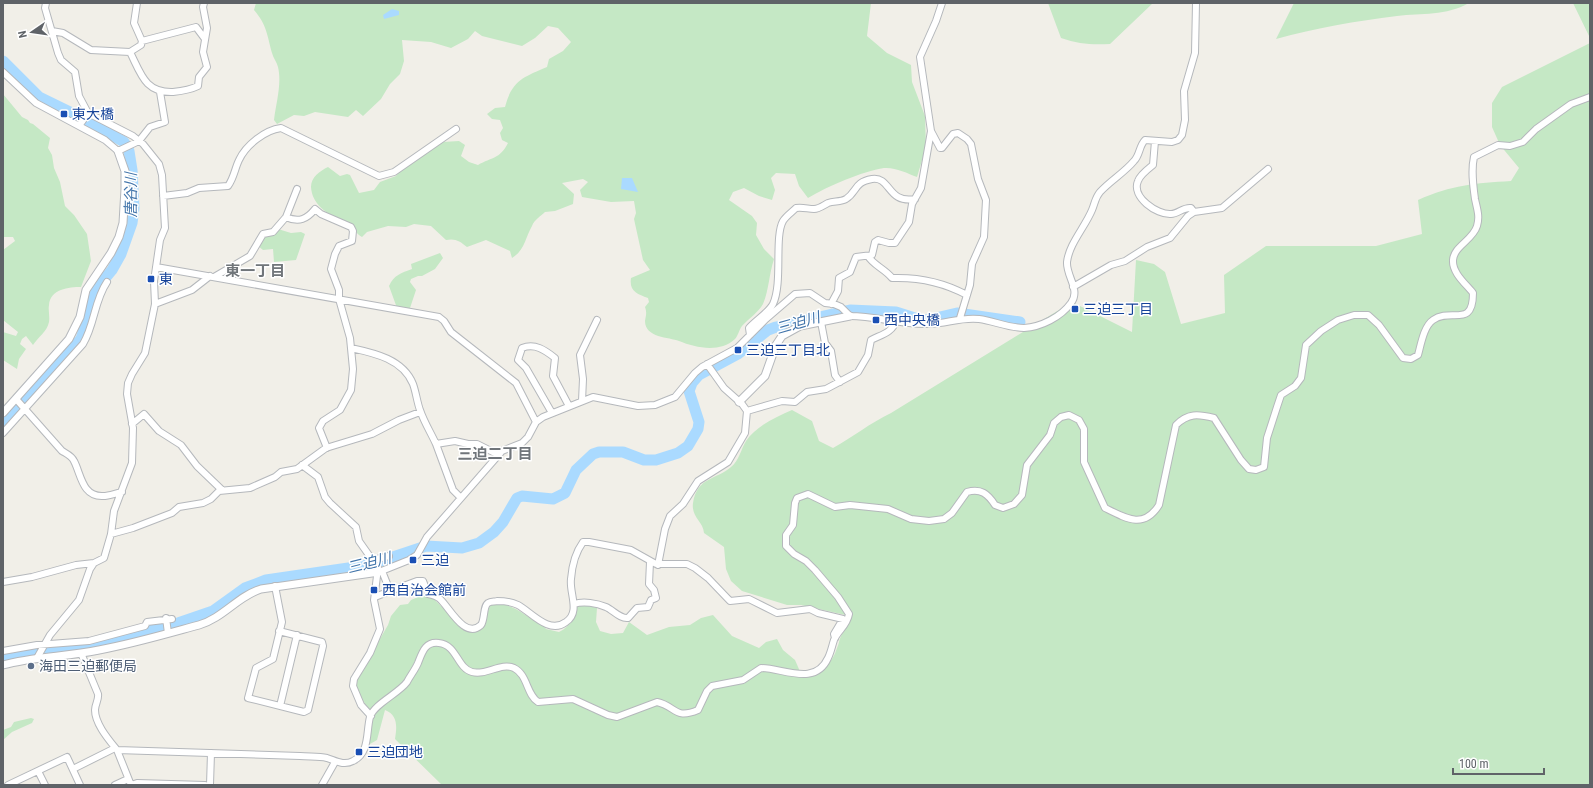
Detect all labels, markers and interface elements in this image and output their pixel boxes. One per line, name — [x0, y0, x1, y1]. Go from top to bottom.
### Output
north arrow — [12, 12, 52, 52]
text: N — [16, 29, 30, 39]
place label: 東大橋 — [72, 106, 114, 122]
marker: 東大橋 — [59, 109, 69, 119]
water label: 唐谷川 — [122, 171, 140, 218]
district label: 東一丁目 — [225, 262, 285, 280]
place label: 東 — [159, 271, 173, 287]
marker: 東 — [146, 274, 156, 284]
place label: 三迫三丁目 — [1083, 301, 1153, 317]
marker: 三迫三丁目 — [1070, 304, 1080, 314]
water label: 三迫川 — [774, 308, 824, 338]
place label: 西中央橋 — [884, 312, 940, 328]
marker: 西中央橋 — [871, 315, 881, 325]
place label: 三迫三丁目北 — [746, 342, 830, 358]
marker: 三迫三丁目北 — [733, 345, 743, 355]
district label: 三迫二丁目 — [457, 445, 533, 463]
water label: 三迫川 — [345, 548, 395, 577]
place label: 三迫 — [421, 552, 449, 568]
marker: 三迫 — [408, 555, 418, 565]
place label: 西自治会館前 — [382, 582, 466, 598]
marker: 西自治会館前 — [369, 585, 379, 595]
place label: 海田三迫郵便局 — [39, 658, 137, 674]
marker: 海田三迫郵便局 — [26, 661, 36, 671]
place label: 三迫団地 — [367, 744, 423, 760]
marker: 三迫団地 — [354, 747, 364, 757]
scale bar — [1453, 750, 1544, 776]
text: 100 m — [1459, 757, 1489, 771]

